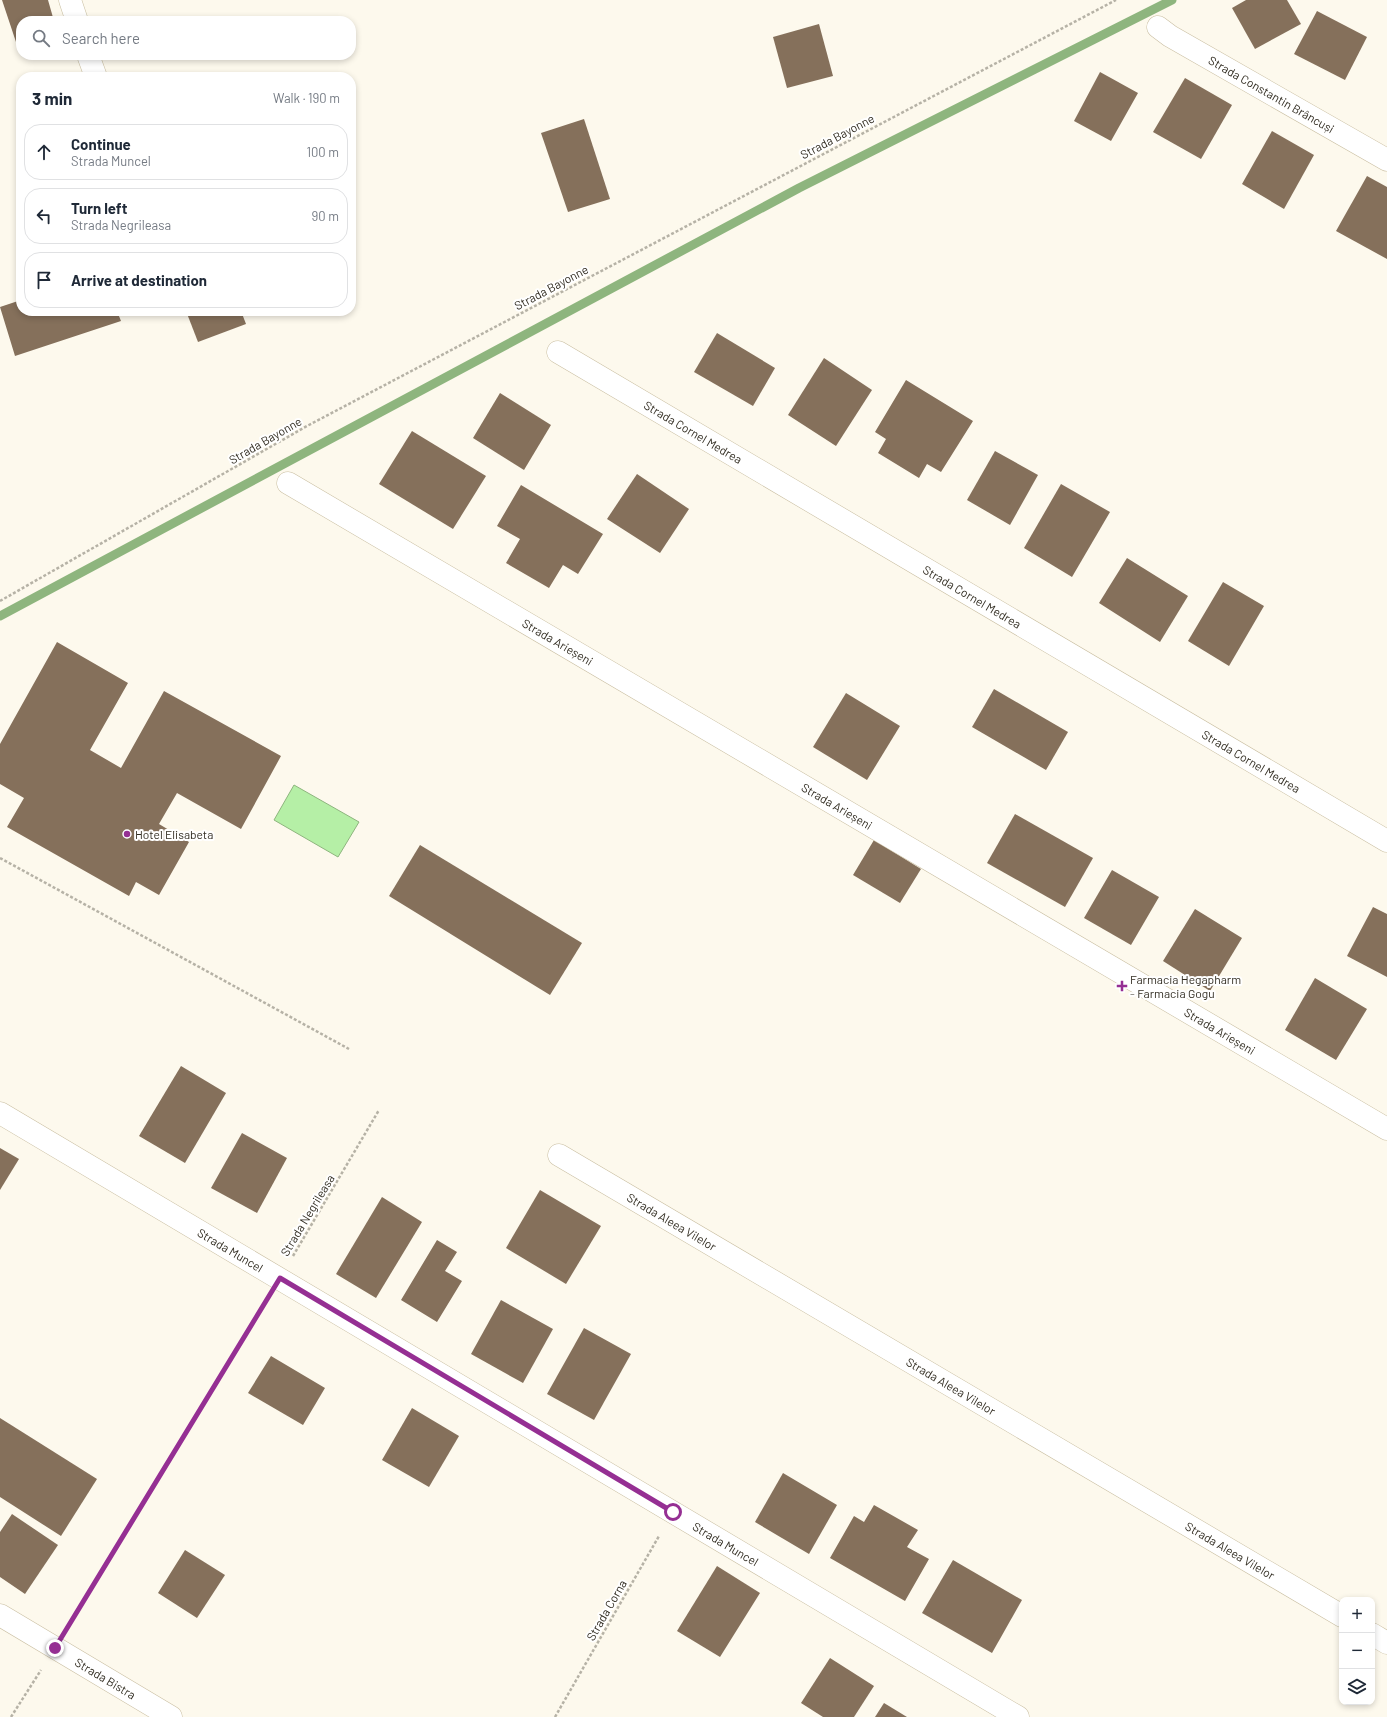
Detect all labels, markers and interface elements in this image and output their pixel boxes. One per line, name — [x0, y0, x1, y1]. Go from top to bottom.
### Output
search box — [16, 16, 356, 60]
icon: search — [30, 27, 52, 49]
text: Search here — [62, 29, 140, 47]
street label: Strada Constantin Brâncuși — [1206, 53, 1337, 135]
text: 3 min — [32, 88, 72, 108]
text: Walk · 190 m — [273, 90, 340, 106]
street label: Strada Bayonne — [798, 111, 876, 161]
text: Continue — [71, 135, 131, 153]
icon: ahead — [33, 141, 55, 163]
text: 100 m — [306, 144, 339, 160]
text: Strada Muncel — [71, 153, 151, 169]
text: Turn left — [71, 199, 127, 217]
icon: left — [33, 205, 55, 227]
text: 90 m — [312, 208, 339, 224]
text: Strada Negrileasa — [71, 217, 171, 233]
street label: Strada Bayonne — [512, 262, 590, 312]
icon: arrive — [33, 269, 55, 291]
text: Arrive at destination — [71, 271, 207, 289]
street label: Strada Cornel Medrea — [642, 397, 745, 466]
street label: Strada Bayonne — [226, 414, 304, 466]
street label: Strada Cornel Medrea — [921, 562, 1024, 631]
street label: Strada Arieșeni — [520, 615, 596, 668]
street label: Strada Cornel Medrea — [1200, 727, 1303, 795]
street label: Strada Arieșeni — [799, 780, 875, 832]
place label: Hotel Elisabeta — [135, 827, 213, 841]
marker: Hotel Elisabeta — [122, 829, 132, 839]
place label: Farmacia Hegapharm - Farmacia Gogu — [1130, 972, 1241, 1000]
marker: Farmacia Hegapharm - Farmacia Gogu — [1117, 981, 1127, 991]
street label: Strada Arieșeni — [1182, 1005, 1258, 1057]
street label: Strada Negrileasa — [277, 1172, 337, 1258]
street label: Strada Aleea Vilelor — [625, 1190, 720, 1254]
street label: Strada Muncel — [195, 1225, 266, 1275]
street label: Strada Aleea Vilelor — [904, 1354, 999, 1418]
route start — [664, 1503, 682, 1521]
street label: Strada Aleea Vilelor — [1183, 1518, 1278, 1582]
street label: Strada Muncel — [691, 1519, 761, 1569]
street label: Strada Corna — [583, 1577, 629, 1643]
map controls — [1339, 1597, 1375, 1705]
button: + — [1339, 1597, 1375, 1633]
button: − — [1339, 1633, 1375, 1669]
route end — [46, 1639, 64, 1657]
street label: Strada Bistra — [73, 1655, 139, 1701]
button: layers — [1339, 1669, 1375, 1705]

